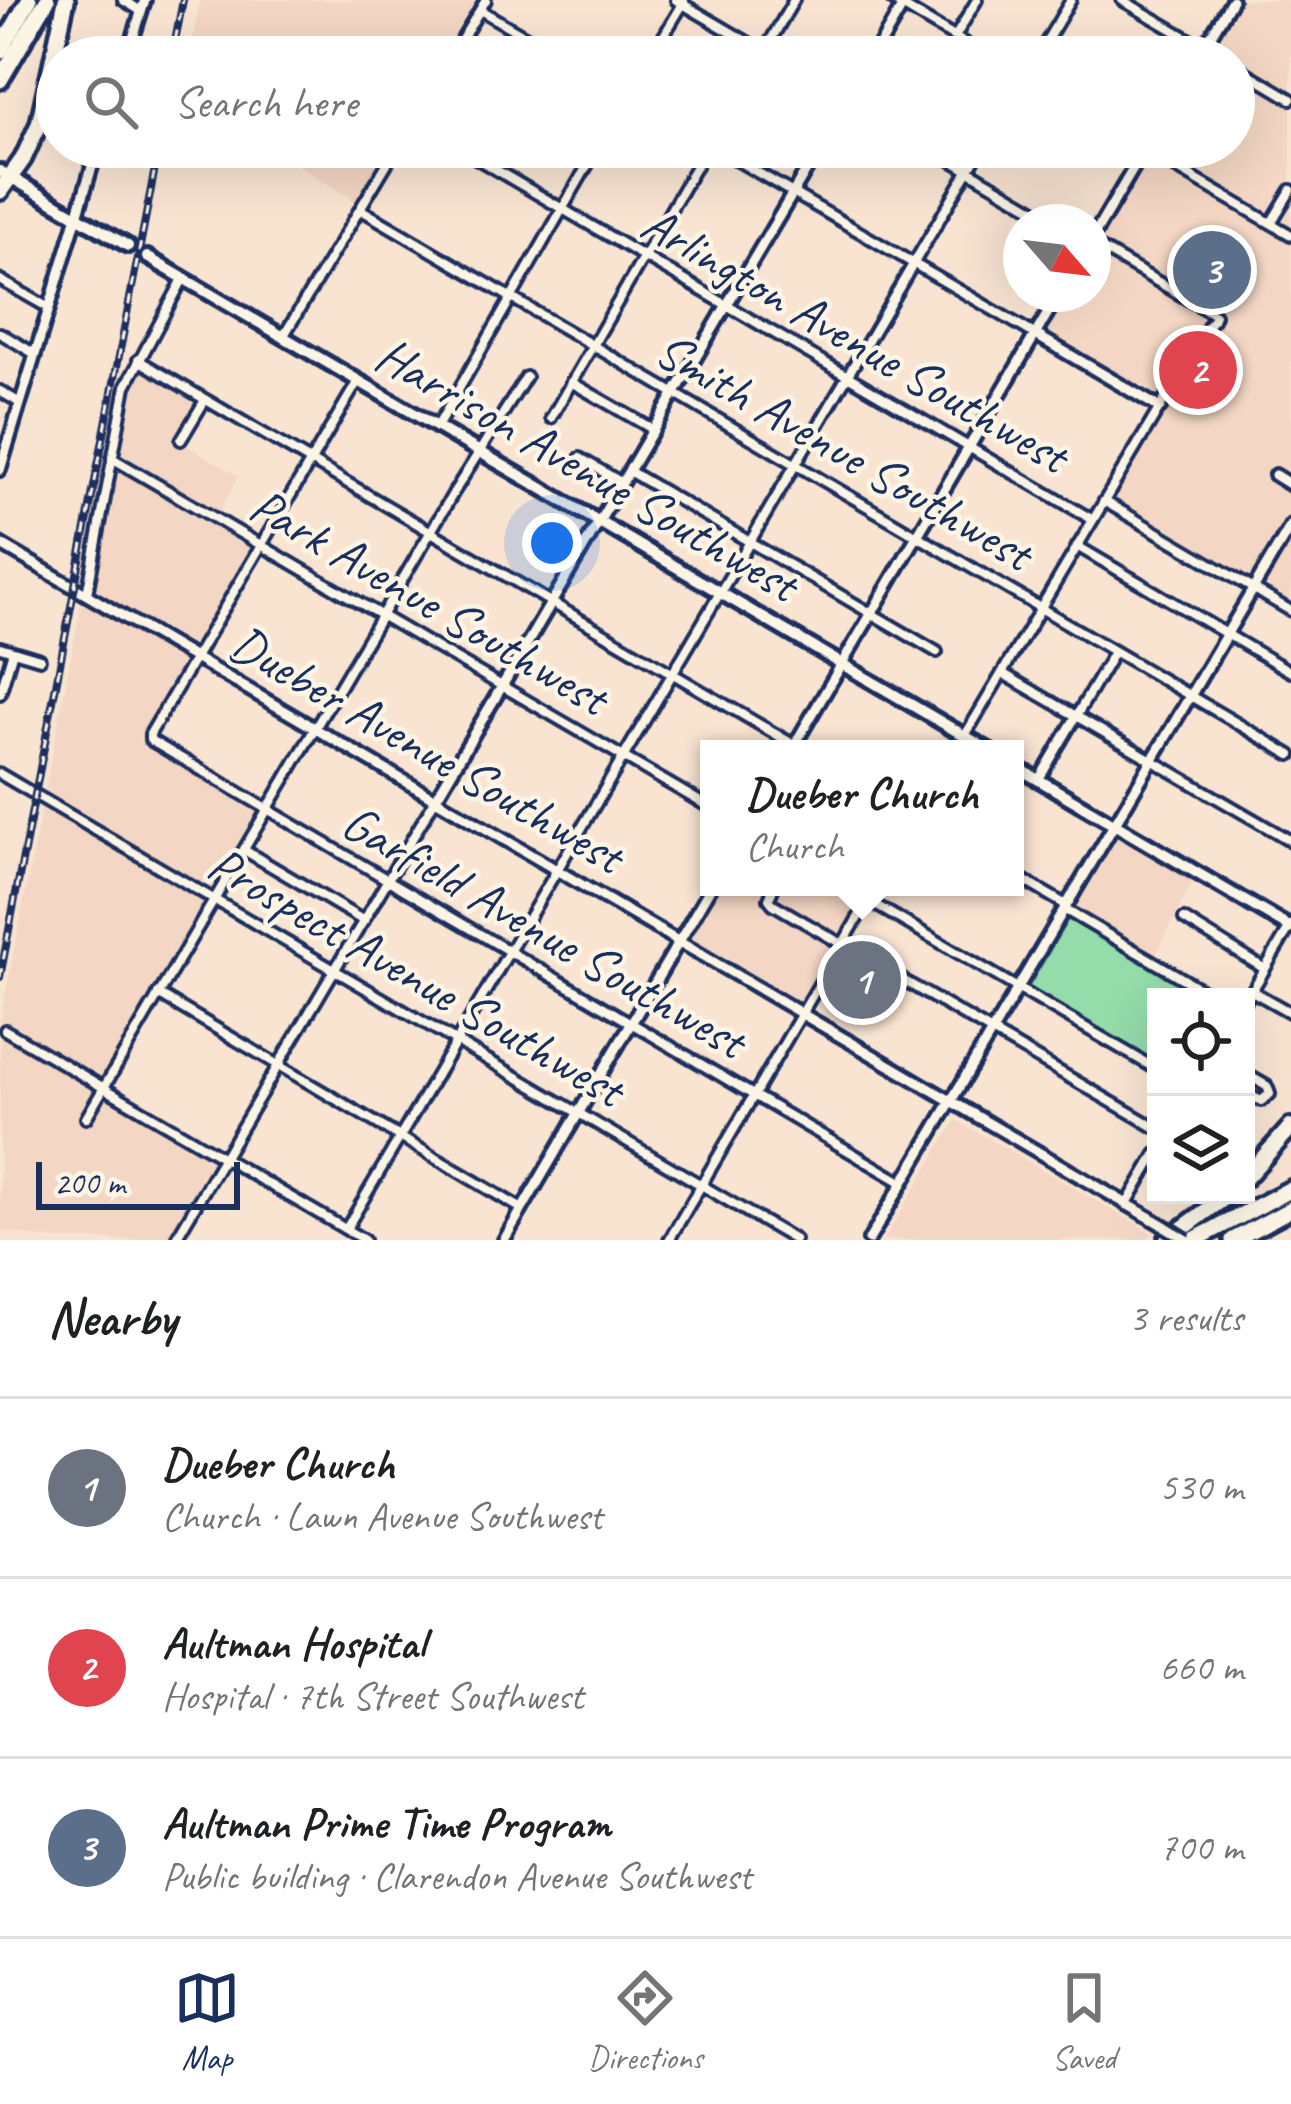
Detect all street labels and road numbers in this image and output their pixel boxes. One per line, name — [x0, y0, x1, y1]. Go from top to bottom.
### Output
street label: Arlington Avenue Southwest — [631, 191, 1084, 490]
street label: Smith Avenue Southwest — [645, 317, 1048, 587]
street label: Harrison Avenue Southwest — [365, 322, 814, 618]
street label: Park Avenue Southwest — [239, 473, 623, 732]
street label: Dueber Avenue Southwest — [219, 611, 639, 890]
street label: Garfield Avenue Southwest — [331, 790, 761, 1075]
street label: Prospect Avenue Southwest — [197, 831, 639, 1123]

